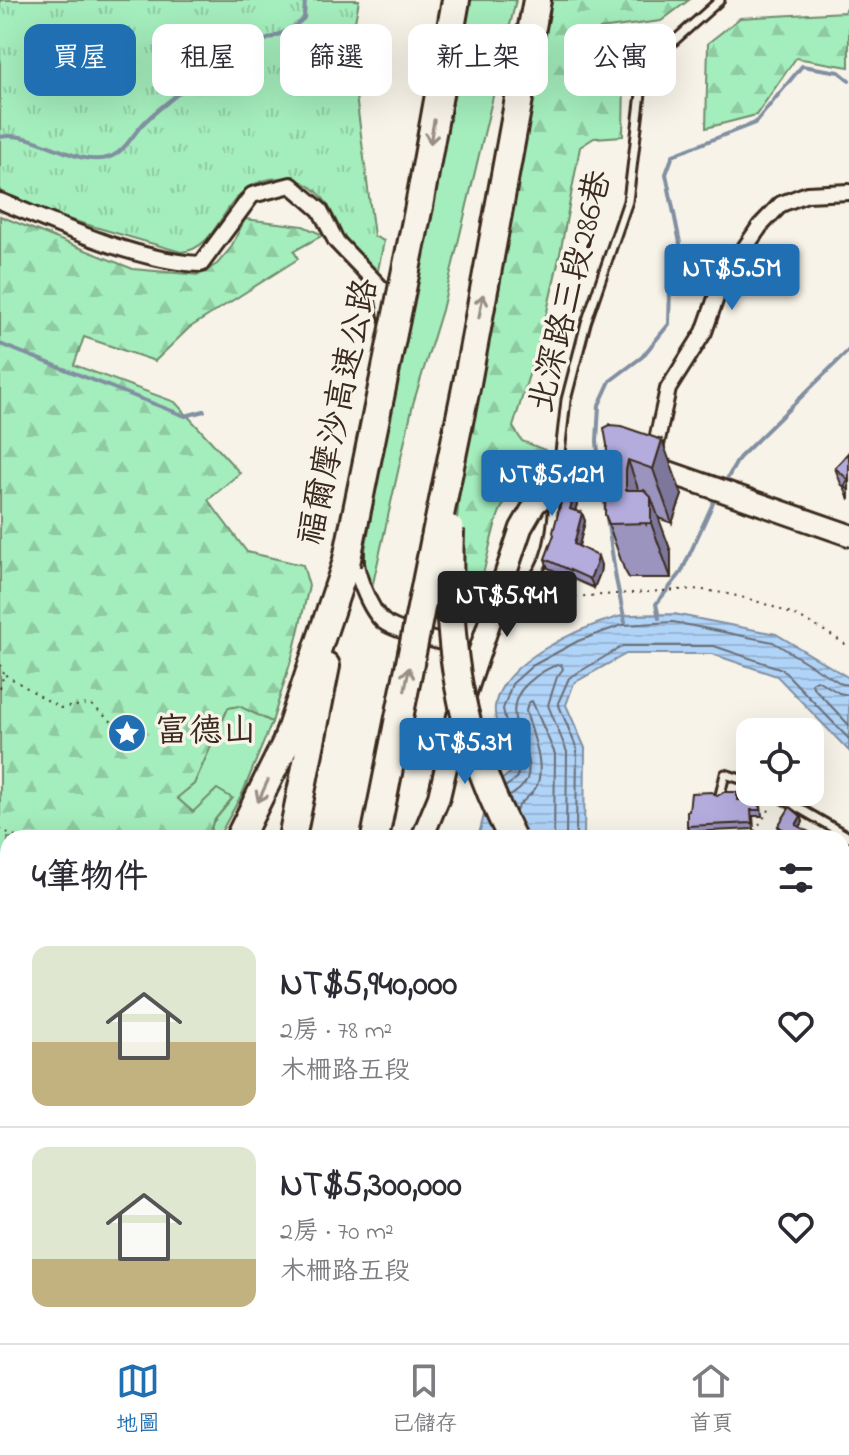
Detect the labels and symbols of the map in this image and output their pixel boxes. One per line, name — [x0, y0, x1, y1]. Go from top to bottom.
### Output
one-way arrow — [424, 119, 439, 144]
street label: 北深路三段286巷 — [518, 165, 626, 419]
pin: NT$5.5M — [658, 244, 806, 312]
street label: 福爾摩沙高速公路 — [287, 274, 393, 550]
one-way arrow — [475, 294, 490, 320]
pin: NT$5.12M — [469, 450, 635, 518]
pin: NT$5.94M — [424, 571, 590, 639]
one-way arrow — [400, 667, 415, 692]
place label: 富德山 — [155, 708, 257, 758]
place icon: 富德山 — [106, 712, 148, 754]
pin: NT$5.3M — [391, 718, 539, 786]
one-way arrow — [255, 778, 270, 803]

